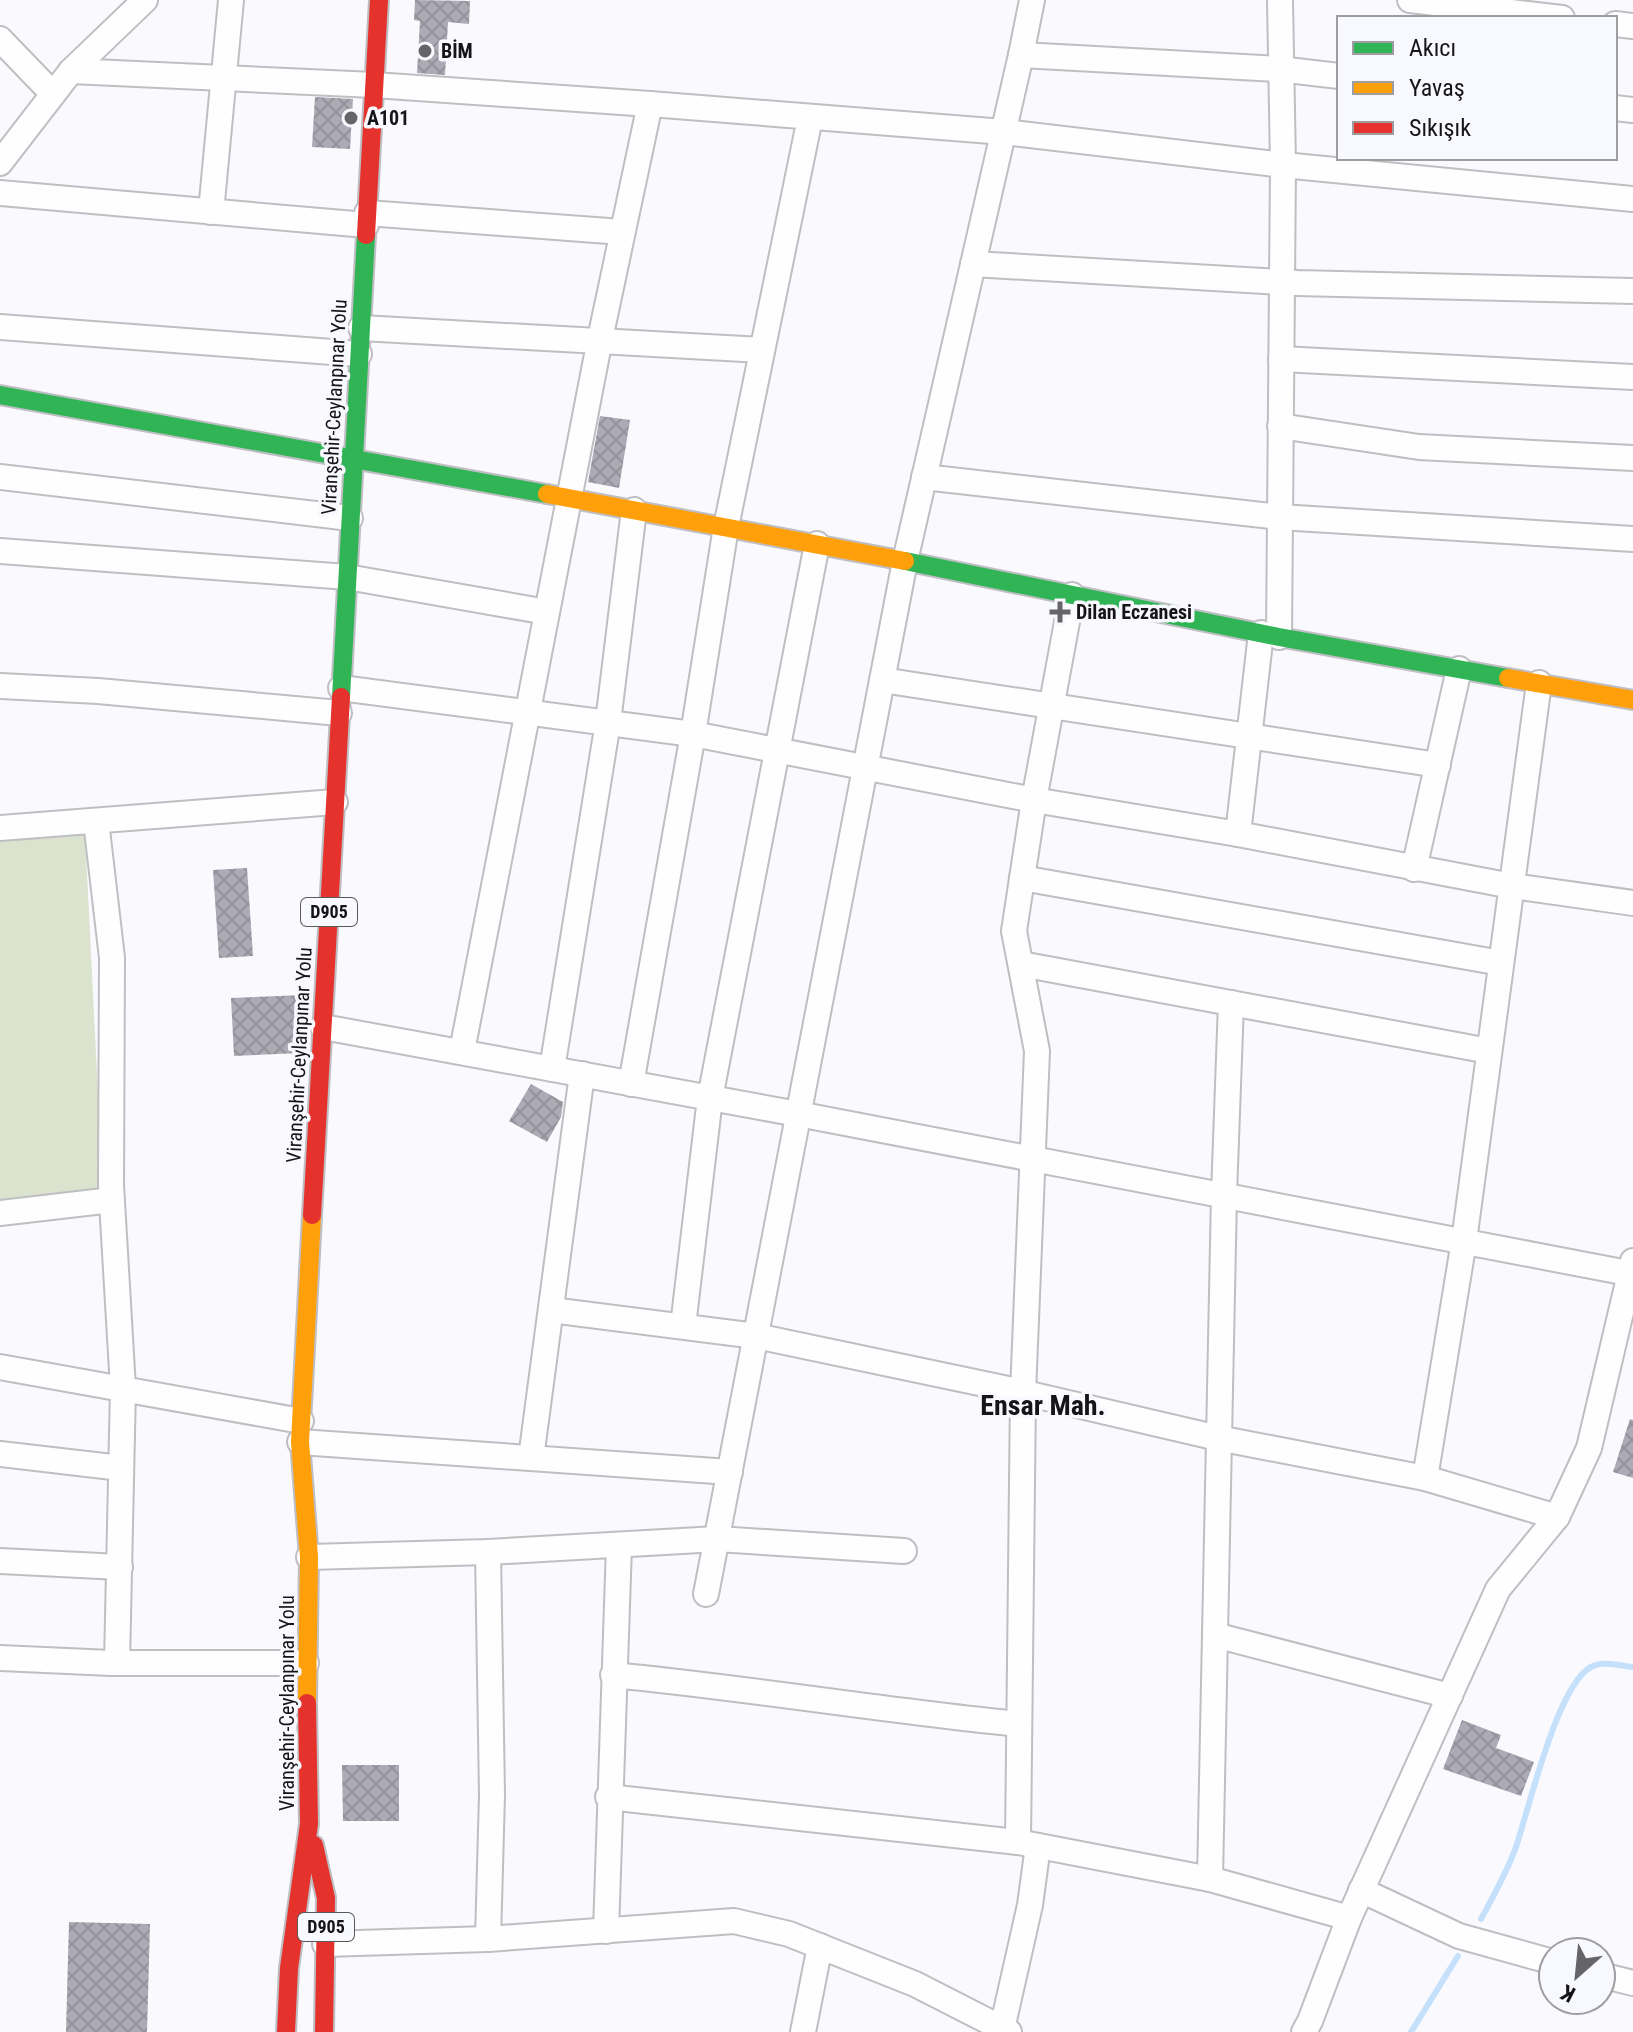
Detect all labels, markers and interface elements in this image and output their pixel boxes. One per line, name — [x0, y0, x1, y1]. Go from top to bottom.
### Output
legend — [1337, 16, 1617, 160]
text: Akıcı — [1409, 34, 1456, 62]
place label: BİM — [441, 39, 473, 63]
marker: BİM — [416, 42, 434, 60]
text: Yavaş — [1409, 74, 1465, 102]
place label: A101 — [367, 106, 409, 130]
marker: A101 — [342, 109, 360, 127]
text: Sıkışık — [1409, 114, 1471, 142]
street label: Viranşehir-Ceylanpınar Yolu — [316, 299, 352, 515]
place label: Dilan Eczanesi — [1076, 600, 1192, 624]
marker: Dilan Eczanesi — [1051, 603, 1069, 621]
road number: D905 — [301, 898, 357, 926]
street label: Viranşehir-Ceylanpınar Yolu — [281, 947, 317, 1163]
district label: Ensar Mah. — [980, 1389, 1106, 1422]
street label: Viranşehir-Ceylanpınar Yolu — [275, 1595, 299, 1811]
road number: D905 — [298, 1913, 354, 1941]
north arrow — [1537, 1936, 1617, 2016]
text: K — [1556, 1979, 1579, 2007]

